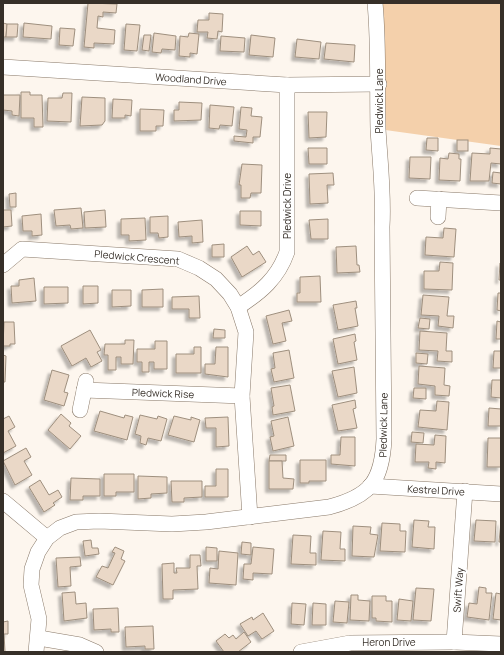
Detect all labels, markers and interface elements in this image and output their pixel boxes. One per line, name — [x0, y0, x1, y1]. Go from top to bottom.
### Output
street label: Pledwick Lane — [372, 68, 386, 134]
street label: Woodland Drive — [155, 70, 227, 88]
street label: Pledwick Drive — [280, 173, 294, 239]
street label: Pledwick Crescent — [94, 246, 180, 268]
street label: Pledwick Rise — [132, 385, 195, 401]
street label: Pledwick Lane — [375, 392, 391, 458]
street label: Kestrel Drive — [407, 481, 465, 499]
street label: Swift Way — [449, 566, 467, 613]
street label: Heron Drive — [362, 635, 416, 649]

